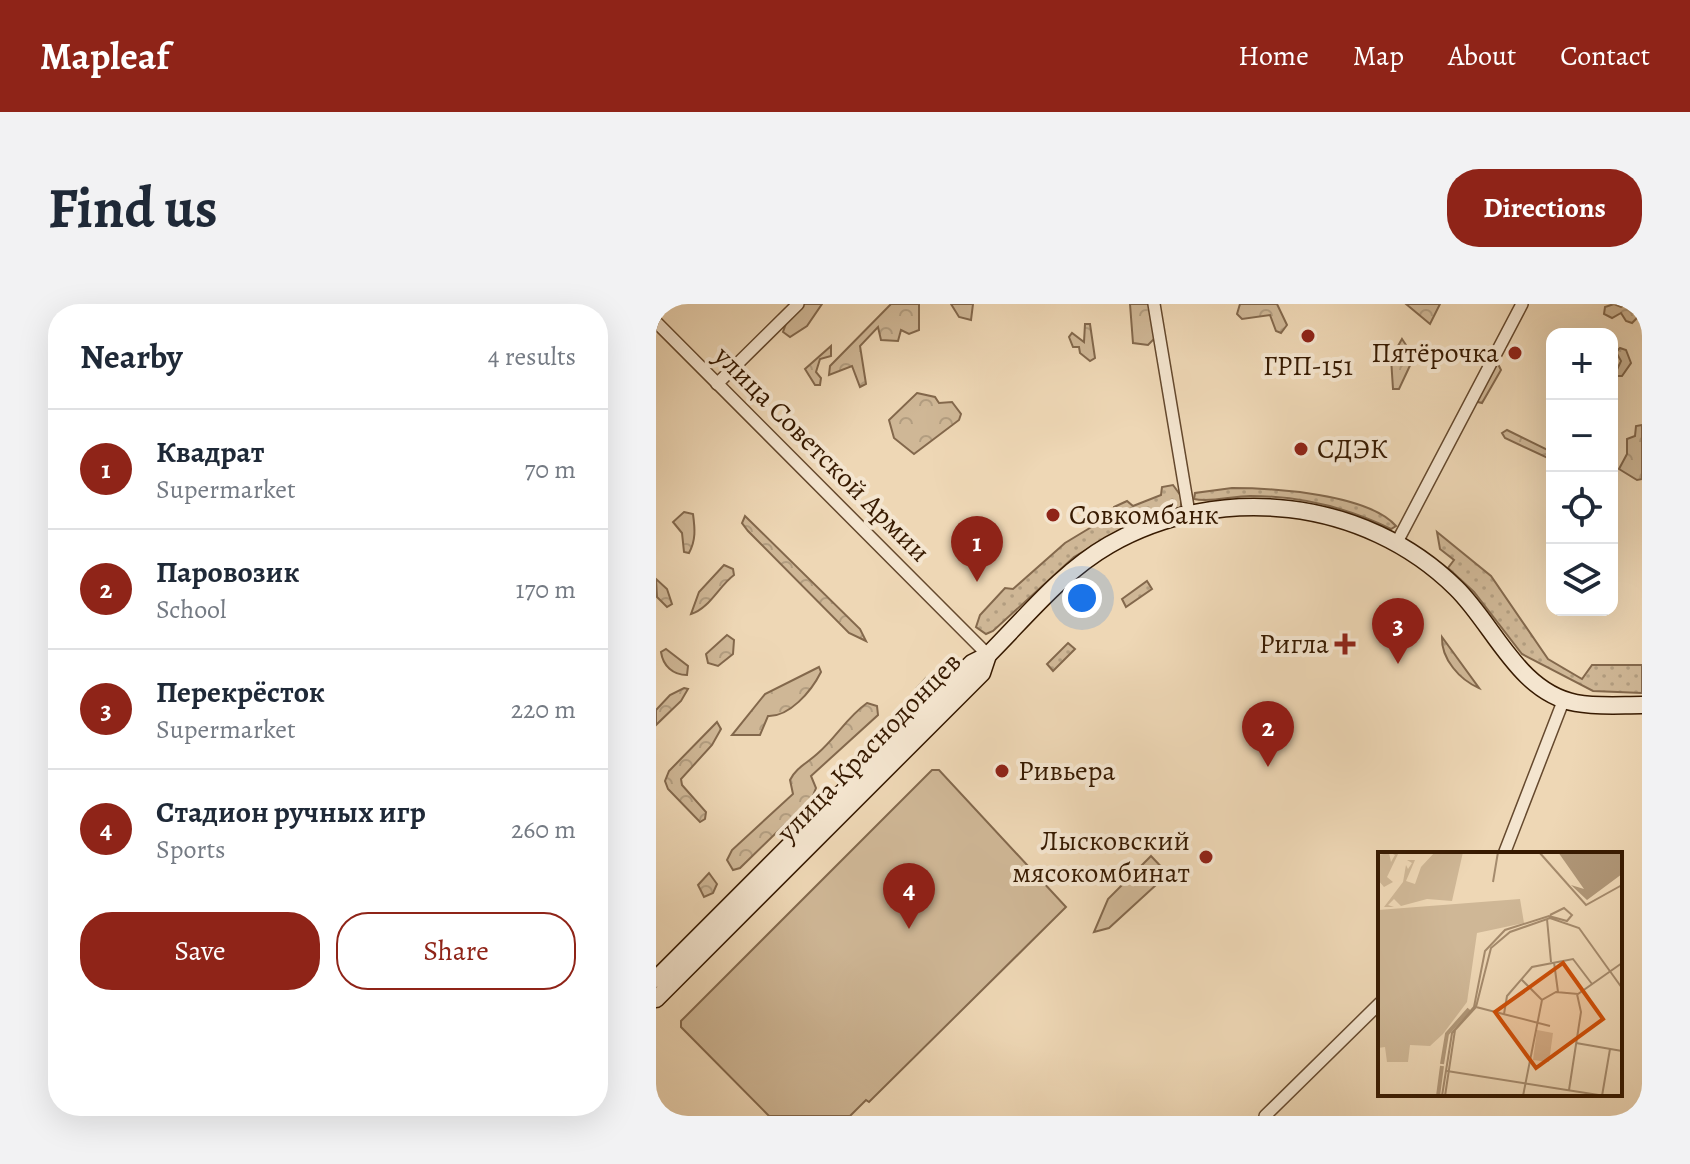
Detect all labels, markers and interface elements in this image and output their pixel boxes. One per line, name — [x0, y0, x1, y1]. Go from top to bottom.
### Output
text: Mapleaf — [40, 30, 169, 82]
text: Home — [1238, 37, 1309, 75]
text: Map — [1353, 37, 1404, 75]
text: About — [1448, 37, 1516, 75]
text: Contact — [1560, 37, 1650, 75]
button: Directions — [1447, 169, 1642, 247]
text: Find us — [48, 170, 218, 246]
marker: ГРП-151 — [1299, 327, 1317, 345]
map controls — [1546, 328, 1618, 616]
button: + — [1546, 328, 1618, 400]
text: Nearby — [80, 333, 183, 380]
place label: Пятёрочка — [1371, 334, 1499, 372]
street label: улица Советской Армии — [705, 337, 938, 570]
text: 4 results — [488, 339, 576, 374]
marker: Пятёрочка — [1506, 344, 1524, 362]
place label: ГРП-151 — [1263, 347, 1353, 385]
button: − — [1546, 400, 1618, 472]
place label: СДЭК — [1317, 430, 1388, 468]
text: Квадрат — [156, 432, 264, 472]
marker: СДЭК — [1292, 440, 1310, 458]
text: 1 — [101, 452, 111, 487]
text: 70 m — [524, 452, 576, 487]
text: Supermarket — [156, 472, 296, 507]
button: locate — [1546, 472, 1618, 544]
place label: Совкомбанк — [1069, 496, 1219, 534]
marker: Совкомбанк — [1044, 506, 1062, 524]
pin: 1 — [951, 516, 1003, 582]
button: layers — [1546, 544, 1618, 616]
text: Паровозик — [156, 552, 300, 592]
text: 2 — [100, 572, 112, 607]
text: 170 m — [516, 572, 576, 607]
your location — [1062, 578, 1102, 618]
text: School — [156, 592, 226, 627]
pin: 3 — [1372, 598, 1424, 664]
place label: Ригла — [1259, 625, 1329, 663]
marker: Ригла — [1336, 635, 1354, 653]
street label: улица Краснодонцев — [768, 644, 970, 851]
text: Перекрёсток — [156, 672, 325, 712]
text: 3 — [100, 692, 112, 727]
text: 220 m — [511, 692, 576, 727]
pin: 2 — [1242, 701, 1294, 767]
text: Supermarket — [156, 712, 296, 747]
place label: Ривьера — [1018, 752, 1116, 790]
marker: Ривьера — [993, 762, 1011, 780]
text: Стадион ручных игр — [156, 792, 426, 832]
text: 4 — [100, 812, 112, 847]
text: 260 m — [511, 812, 576, 847]
place label: Лысковский мясокомбинат — [1012, 822, 1190, 892]
text: Sports — [156, 832, 225, 867]
marker: Лысковский мясокомбинат — [1197, 848, 1215, 866]
inset map — [1378, 852, 1622, 1096]
pin: 4 — [883, 863, 935, 929]
button: Save — [80, 912, 320, 990]
button: Share — [336, 912, 576, 990]

